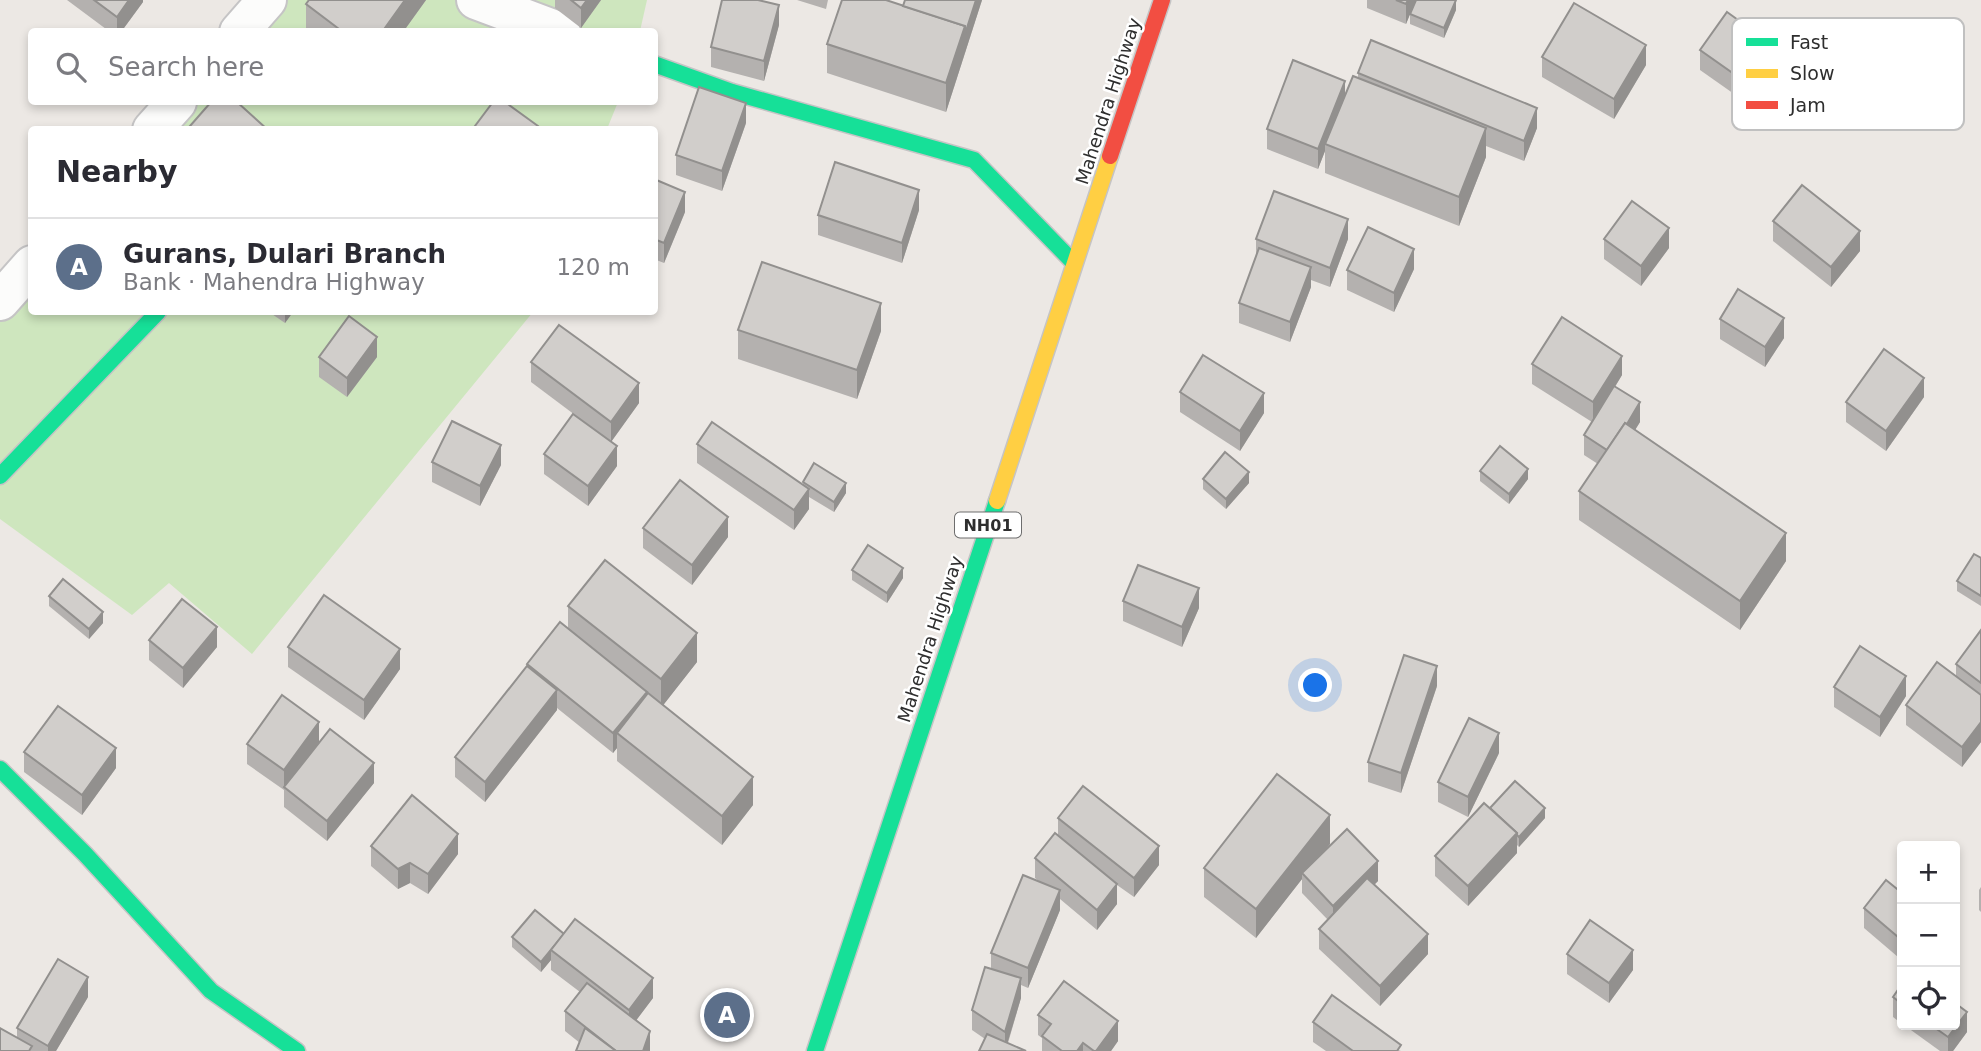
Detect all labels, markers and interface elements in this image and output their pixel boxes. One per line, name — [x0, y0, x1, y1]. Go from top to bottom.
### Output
street label: Mahendra Highway — [1071, 15, 1145, 187]
legend — [1732, 18, 1964, 130]
search box — [28, 28, 658, 105]
text: Fast — [1790, 31, 1828, 53]
icon: search — [52, 48, 90, 86]
text: Search here — [108, 52, 264, 82]
text: Slow — [1790, 62, 1835, 84]
text: Jam — [1789, 94, 1826, 116]
text: Nearby — [56, 154, 178, 189]
text: Gurans, Dulari Branch — [123, 239, 446, 269]
text: A — [70, 254, 88, 280]
text: 120 m — [556, 254, 630, 280]
text: Bank · Mahendra Highway — [123, 269, 425, 295]
road number: NH01 — [955, 512, 1021, 538]
street label: Mahendra Highway — [893, 553, 967, 725]
your location — [1298, 668, 1332, 702]
map controls — [1897, 841, 1960, 1030]
button: + — [1897, 841, 1960, 904]
button: − — [1897, 904, 1960, 967]
button: locate — [1897, 967, 1960, 1030]
pin: A — [704, 989, 750, 1041]

